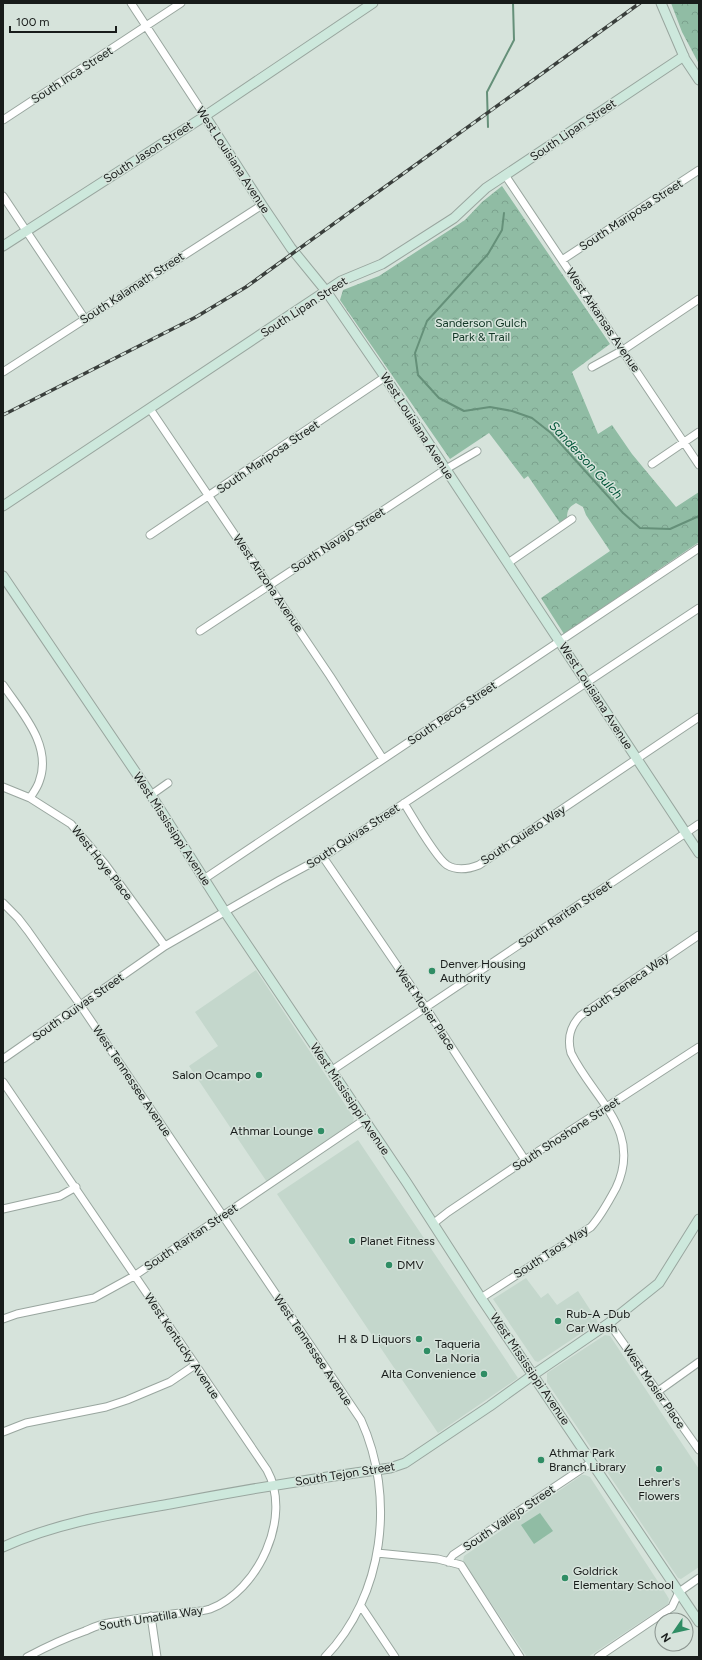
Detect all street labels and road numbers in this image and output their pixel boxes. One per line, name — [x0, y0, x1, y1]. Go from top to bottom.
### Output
street label: South Inca Street — [29, 43, 116, 107]
street label: South Lipan Street — [527, 96, 619, 164]
street label: West Louisiana Avenue — [193, 104, 273, 216]
street label: South Jason Street — [101, 118, 196, 186]
street label: South Mariposa Street — [577, 176, 686, 254]
street label: South Kalamath Street — [77, 249, 187, 327]
street label: West Arkansas Avenue — [563, 265, 643, 375]
street label: South Lipan Street — [258, 273, 350, 340]
street label: West Louisiana Avenue — [377, 370, 457, 482]
street label: South Mariposa Street — [214, 417, 322, 497]
street label: South Navajo Street — [288, 504, 388, 576]
street label: West Arizona Avenue — [230, 531, 306, 635]
street label: West Louisiana Avenue — [556, 640, 636, 752]
street label: South Pecos Street — [405, 678, 499, 748]
street label: West Mississippi Avenue — [130, 770, 214, 889]
street label: South Quivas Street — [304, 800, 403, 871]
street label: South Quieto Way — [478, 802, 569, 868]
street label: West Hoye Place — [68, 823, 136, 903]
street label: South Raritan Street — [516, 877, 615, 950]
street label: South Seneca Way — [580, 950, 672, 1020]
street label: West Mosier Place — [392, 963, 459, 1053]
street label: South Quivas Street — [30, 970, 127, 1044]
street label: West Tennessee Avenue — [90, 1023, 175, 1140]
street label: West Mississippi Avenue — [307, 1040, 393, 1158]
street label: South Shoshone Street — [510, 1094, 623, 1174]
street label: South Raritan Street — [142, 1200, 241, 1273]
street label: South Taos Way — [511, 1222, 591, 1281]
street label: West Kentucky Avenue — [141, 1290, 223, 1402]
street label: West Tennessee Avenue — [271, 1292, 356, 1409]
street label: West Mississippi Avenue — [487, 1310, 573, 1428]
street label: West Mosier Place — [620, 1343, 688, 1432]
street label: South Tejon Street — [294, 1459, 396, 1489]
street label: South Vallejo Street — [460, 1482, 558, 1554]
street label: South Umatilla Way — [98, 1603, 205, 1633]

